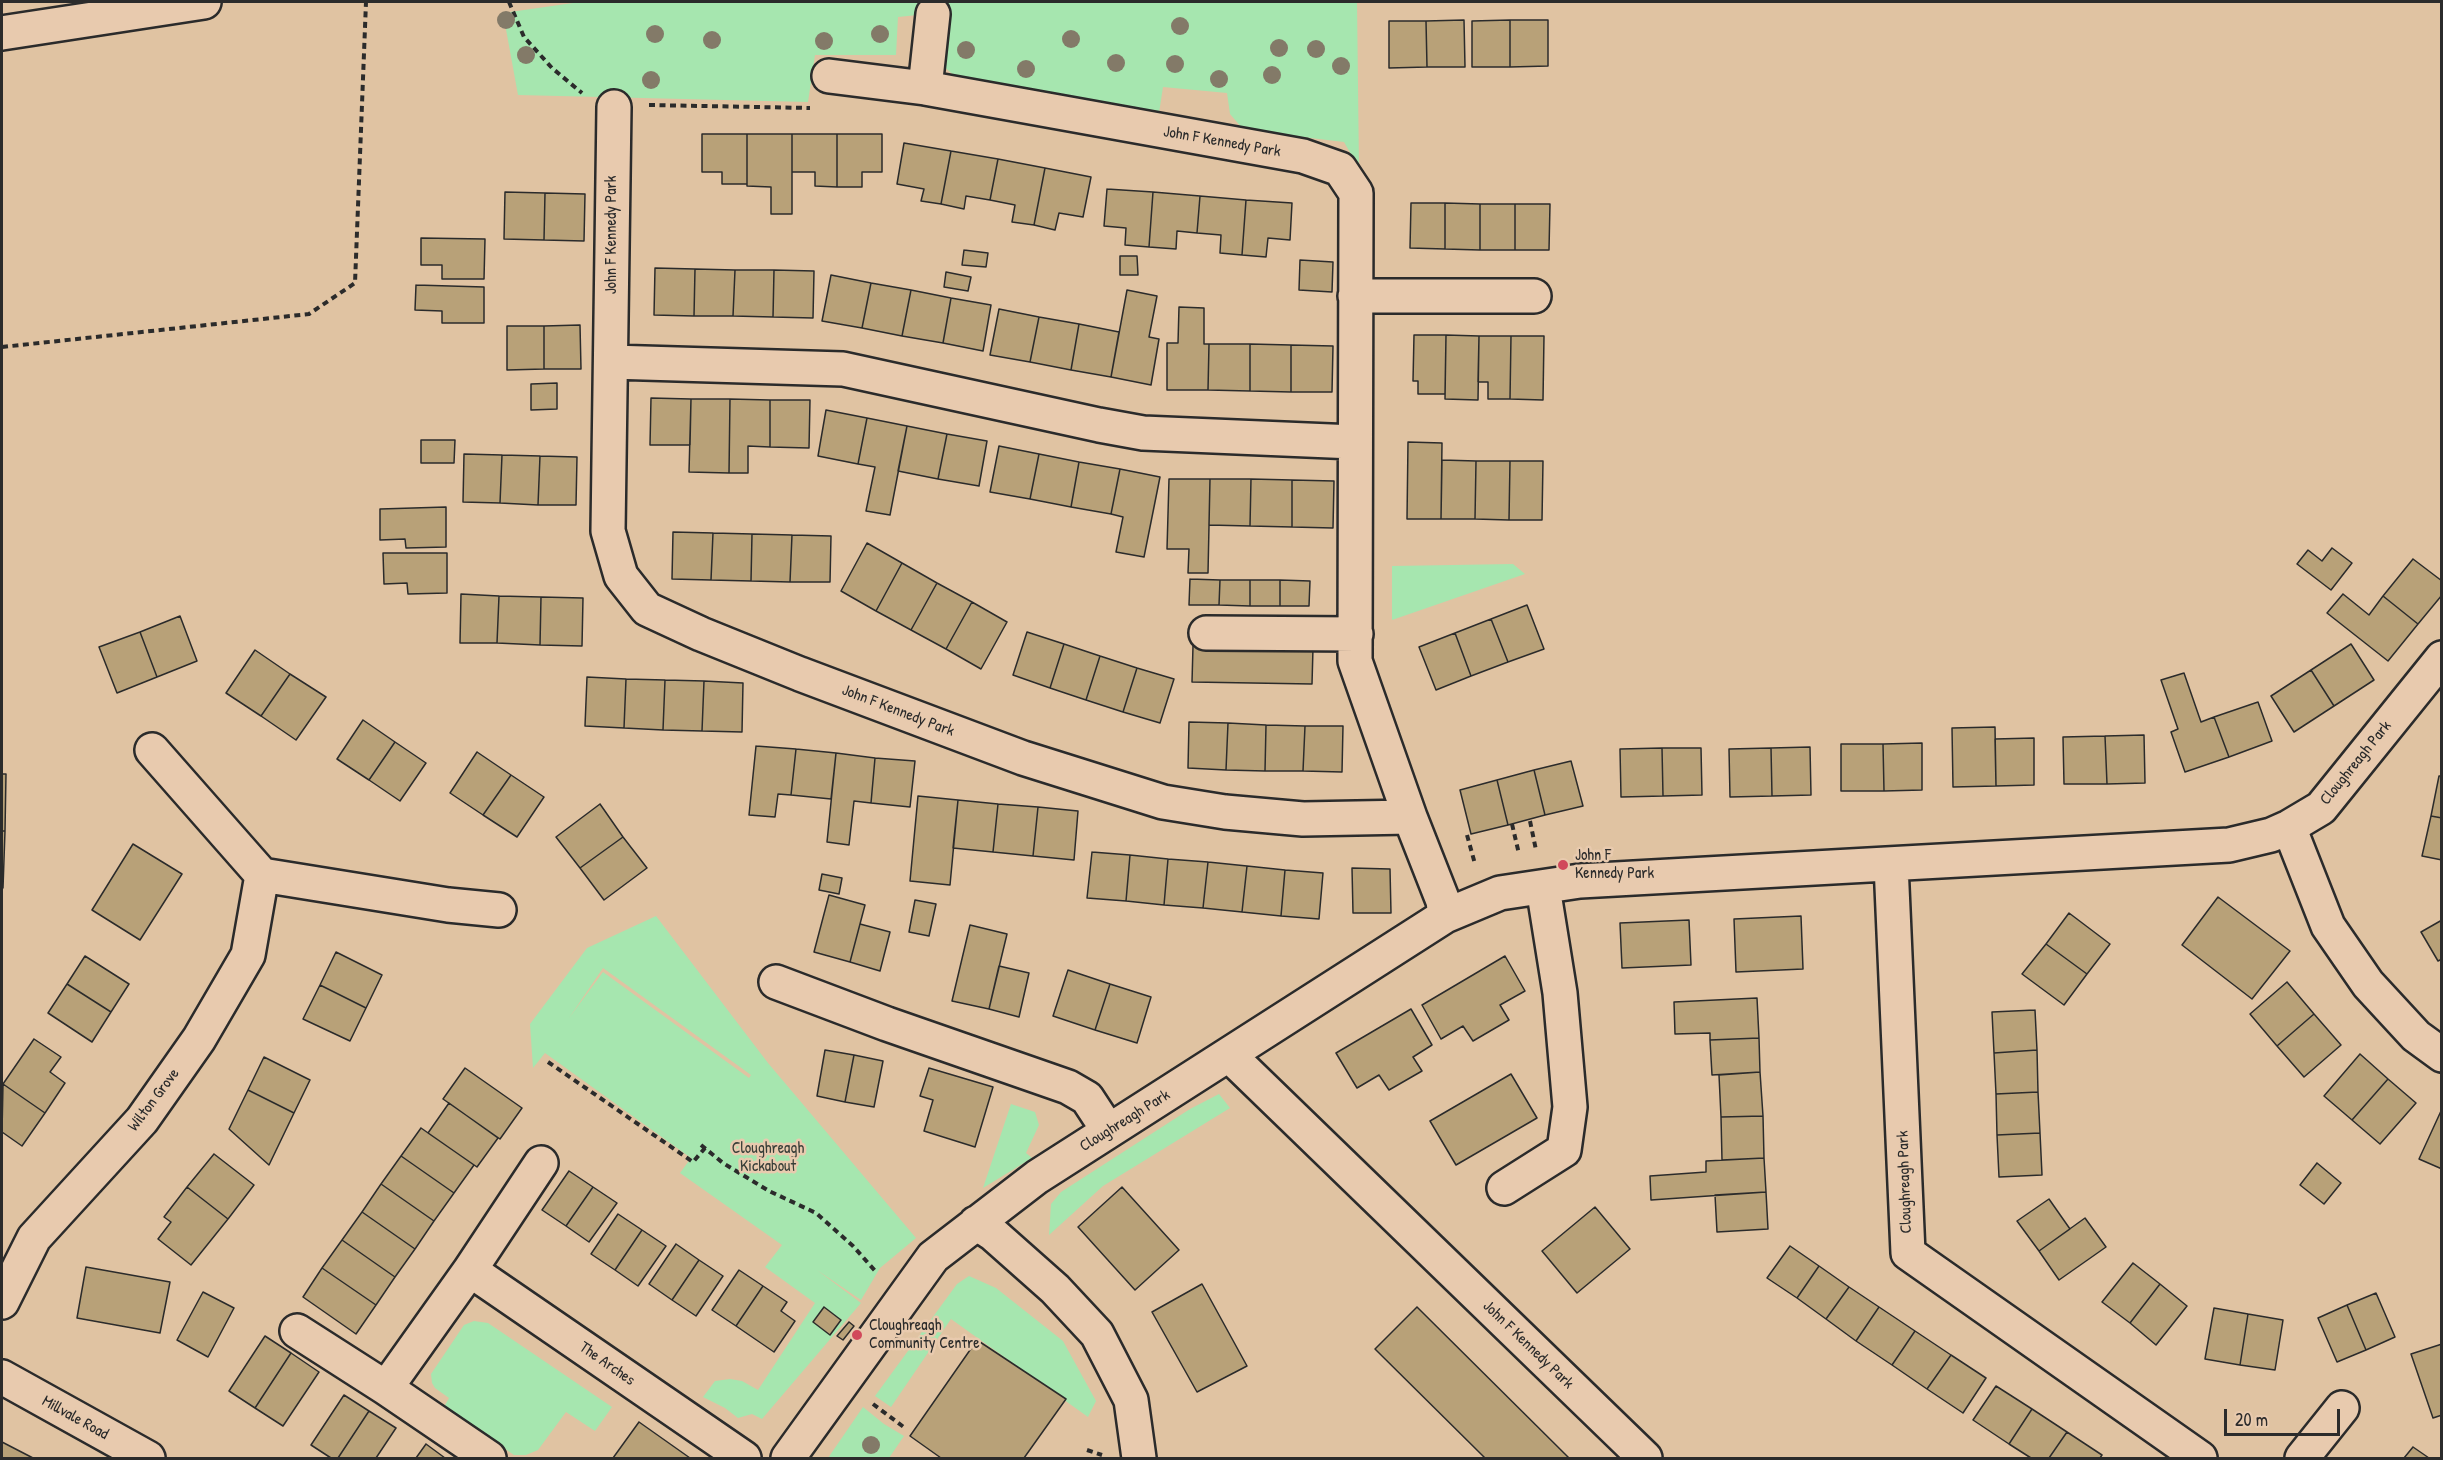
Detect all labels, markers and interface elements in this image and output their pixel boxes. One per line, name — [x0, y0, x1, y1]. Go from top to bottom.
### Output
street label: John F Kennedy Park — [1162, 122, 1282, 162]
street label: John F Kennedy Park — [602, 176, 622, 294]
street label: John F Kennedy Park — [839, 681, 957, 741]
street label: Cloughreagh Park — [2316, 717, 2396, 809]
place label: John F Kennedy Park — [1575, 846, 1654, 884]
marker: John F Kennedy Park — [1556, 858, 1570, 872]
street label: Wilton Grove — [124, 1065, 184, 1135]
street label: Cloughreagh Park — [1076, 1086, 1174, 1156]
street label: Cloughreagh Park — [1894, 1130, 1916, 1234]
park label: Cloughreagh Kickabout — [732, 1139, 804, 1177]
street label: John F Kennedy Park — [1479, 1297, 1577, 1393]
place label: Cloughreagh Community Centre — [869, 1316, 980, 1354]
marker: Cloughreagh Community Centre — [850, 1328, 864, 1342]
street label: The Arches — [575, 1338, 639, 1390]
street label: Millvale Road — [38, 1392, 112, 1444]
scale bar — [2227, 1397, 2342, 1435]
text: 20 m — [2235, 1407, 2268, 1432]

